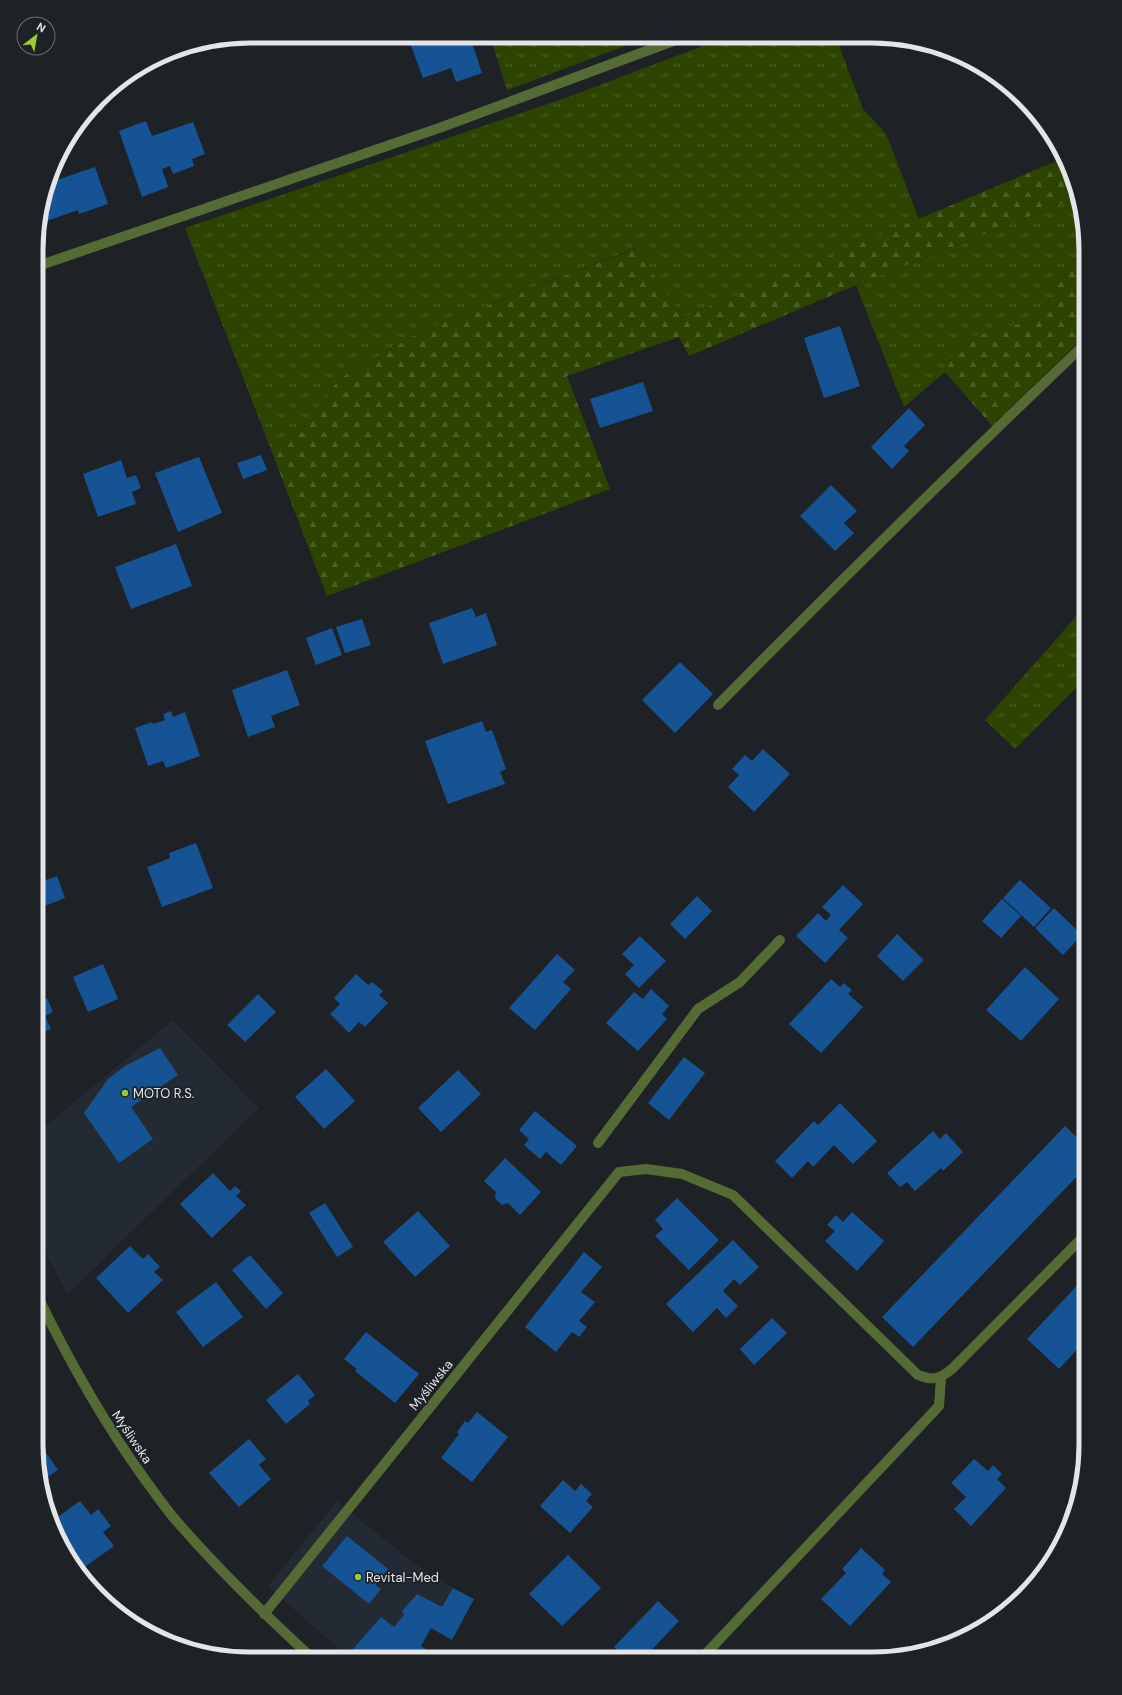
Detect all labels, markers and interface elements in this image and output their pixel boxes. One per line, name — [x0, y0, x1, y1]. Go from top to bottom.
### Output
north arrow — [16, 16, 56, 56]
text: N — [34, 19, 48, 35]
place label: MOTO R.S. — [133, 1085, 195, 1102]
marker: MOTO R.S. — [120, 1088, 130, 1098]
street label: Myśliwska — [405, 1356, 457, 1414]
street label: Myśliwska — [108, 1407, 156, 1467]
place label: Revital-Med — [366, 1569, 439, 1586]
marker: Revital-Med — [353, 1572, 363, 1582]

